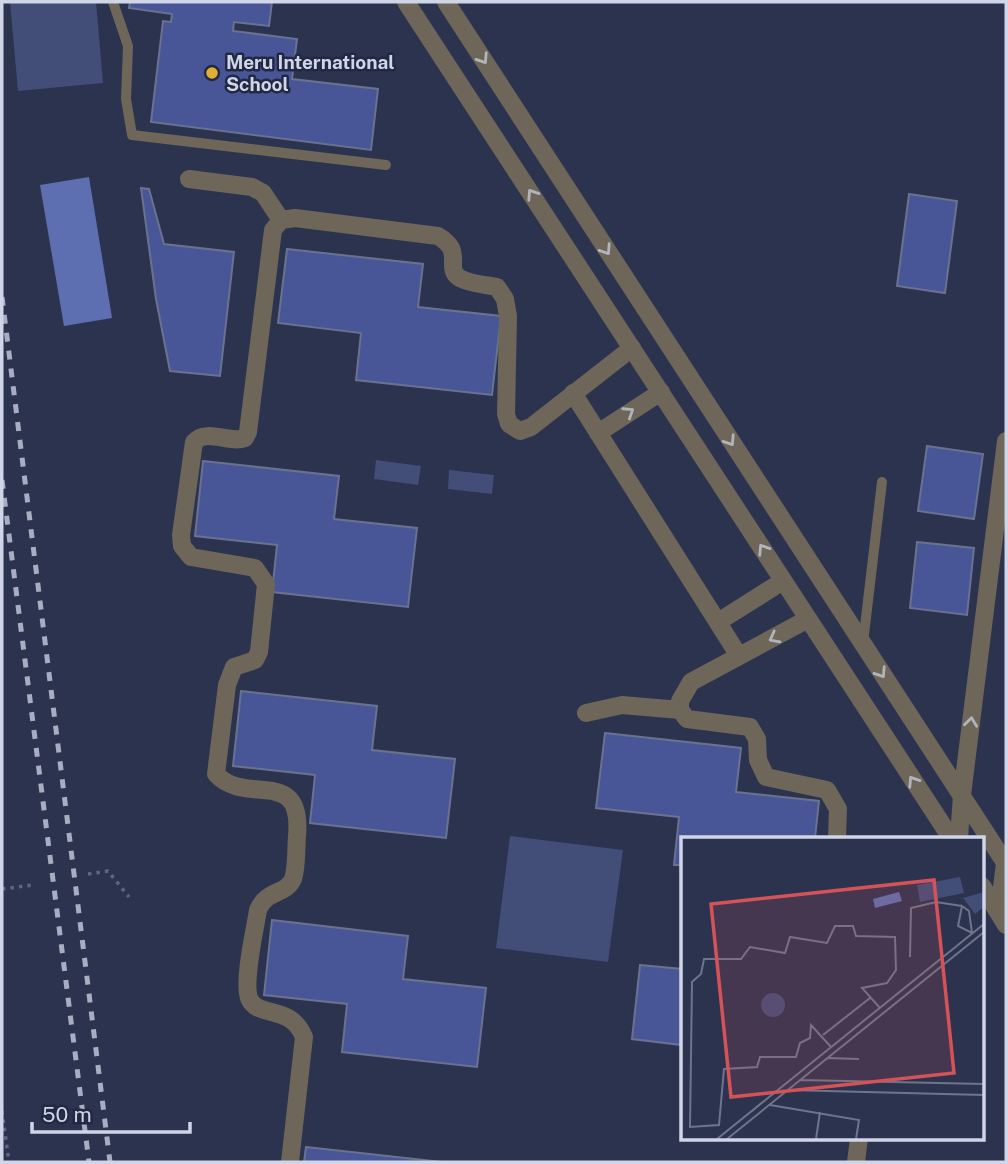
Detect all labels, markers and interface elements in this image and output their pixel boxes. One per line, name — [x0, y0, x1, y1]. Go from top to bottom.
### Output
place label: Meru International School — [226, 51, 394, 95]
one-way arrow — [474, 51, 487, 64]
marker: Meru International School — [204, 65, 220, 81]
one-way arrow — [527, 189, 540, 202]
one-way arrow — [598, 242, 611, 255]
one-way arrow — [622, 408, 635, 421]
one-way arrow — [722, 433, 734, 446]
one-way arrow — [758, 544, 771, 557]
one-way arrow — [768, 630, 781, 643]
one-way arrow — [872, 665, 885, 678]
one-way arrow — [963, 716, 978, 728]
one-way arrow — [909, 776, 922, 789]
inset map — [681, 837, 984, 1140]
scale bar — [32, 1090, 189, 1134]
text: 50 m — [42, 1102, 92, 1127]

